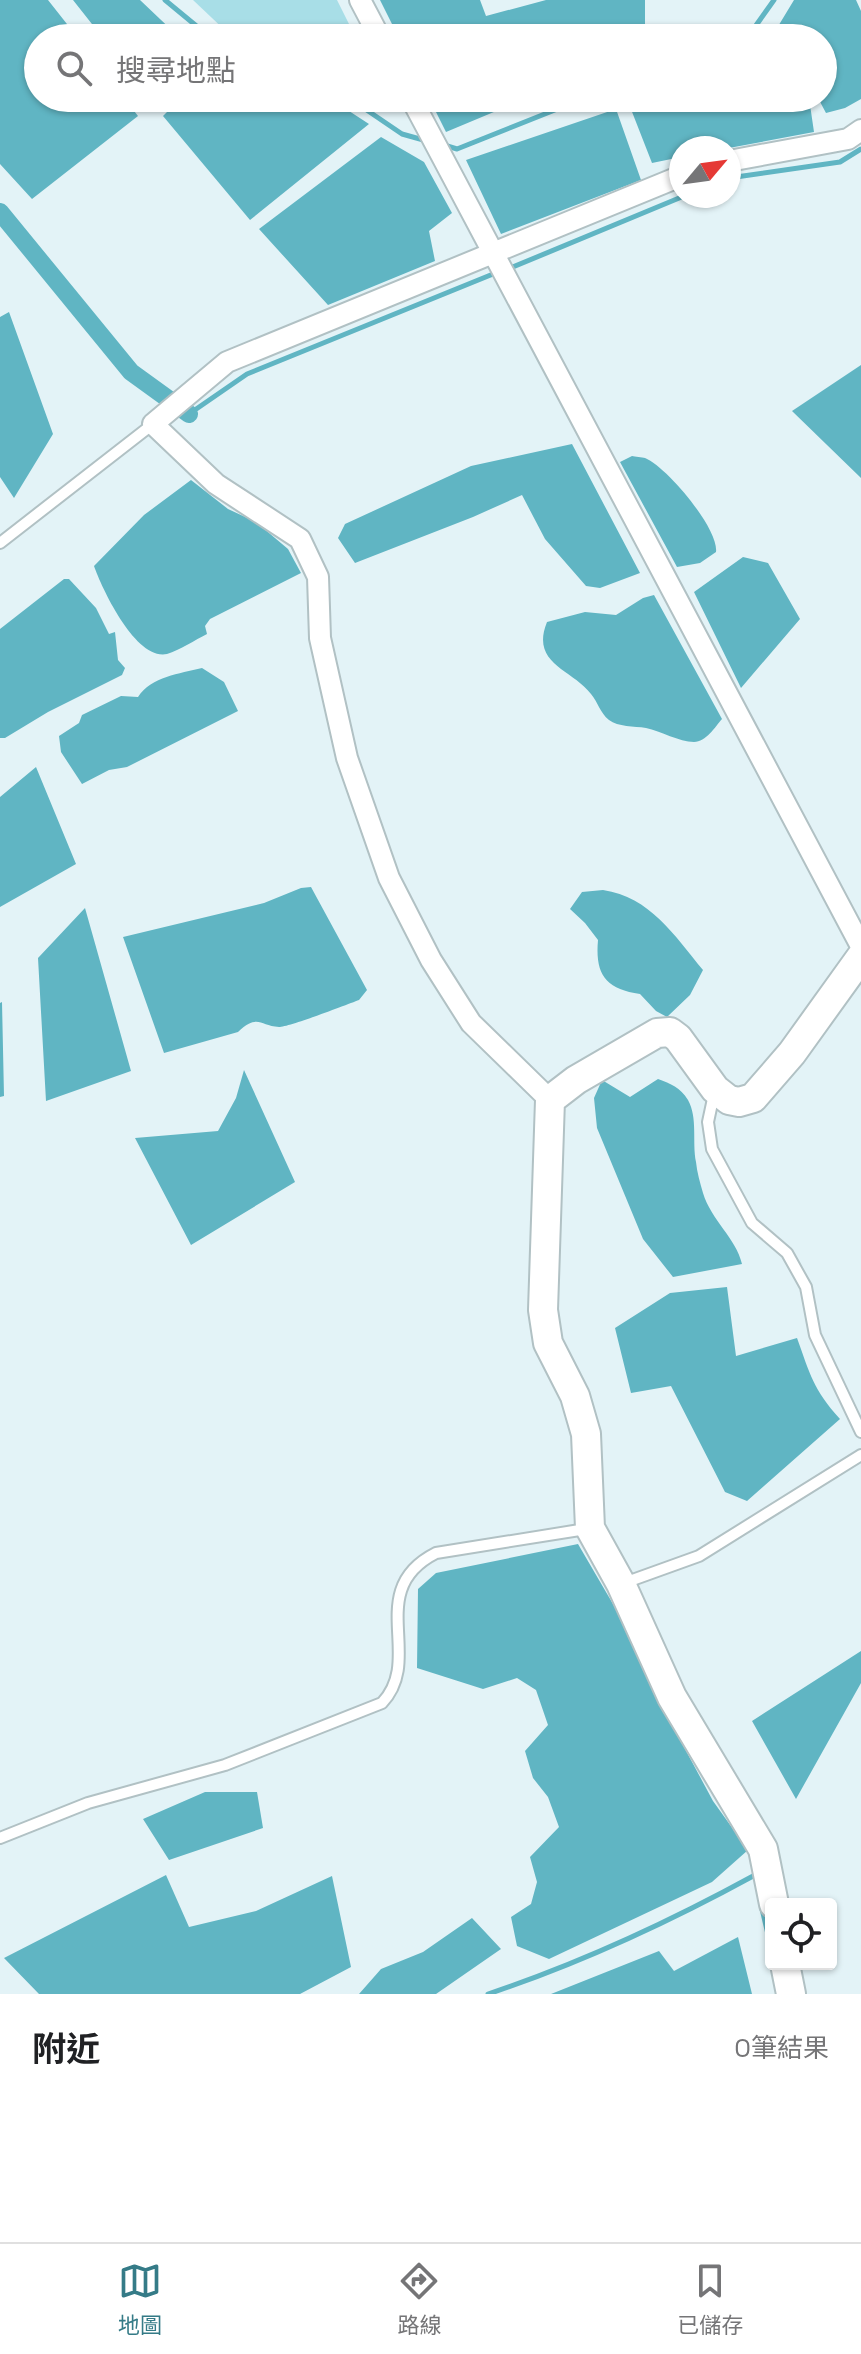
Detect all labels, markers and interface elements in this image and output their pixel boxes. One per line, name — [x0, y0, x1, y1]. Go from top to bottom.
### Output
search box — [24, 24, 837, 112]
icon: search — [52, 46, 96, 90]
text: 搜尋地點 — [116, 51, 236, 90]
north arrow — [669, 136, 741, 208]
map controls — [765, 1898, 837, 1970]
button: locate — [765, 1898, 837, 1970]
text: 附近 — [32, 2028, 100, 2071]
text: 0筆結果 — [734, 2031, 829, 2065]
tab: 地圖 — [118, 2259, 162, 2339]
tab: 路線 — [397, 2259, 441, 2339]
tab: 已儲存 — [677, 2259, 743, 2339]

